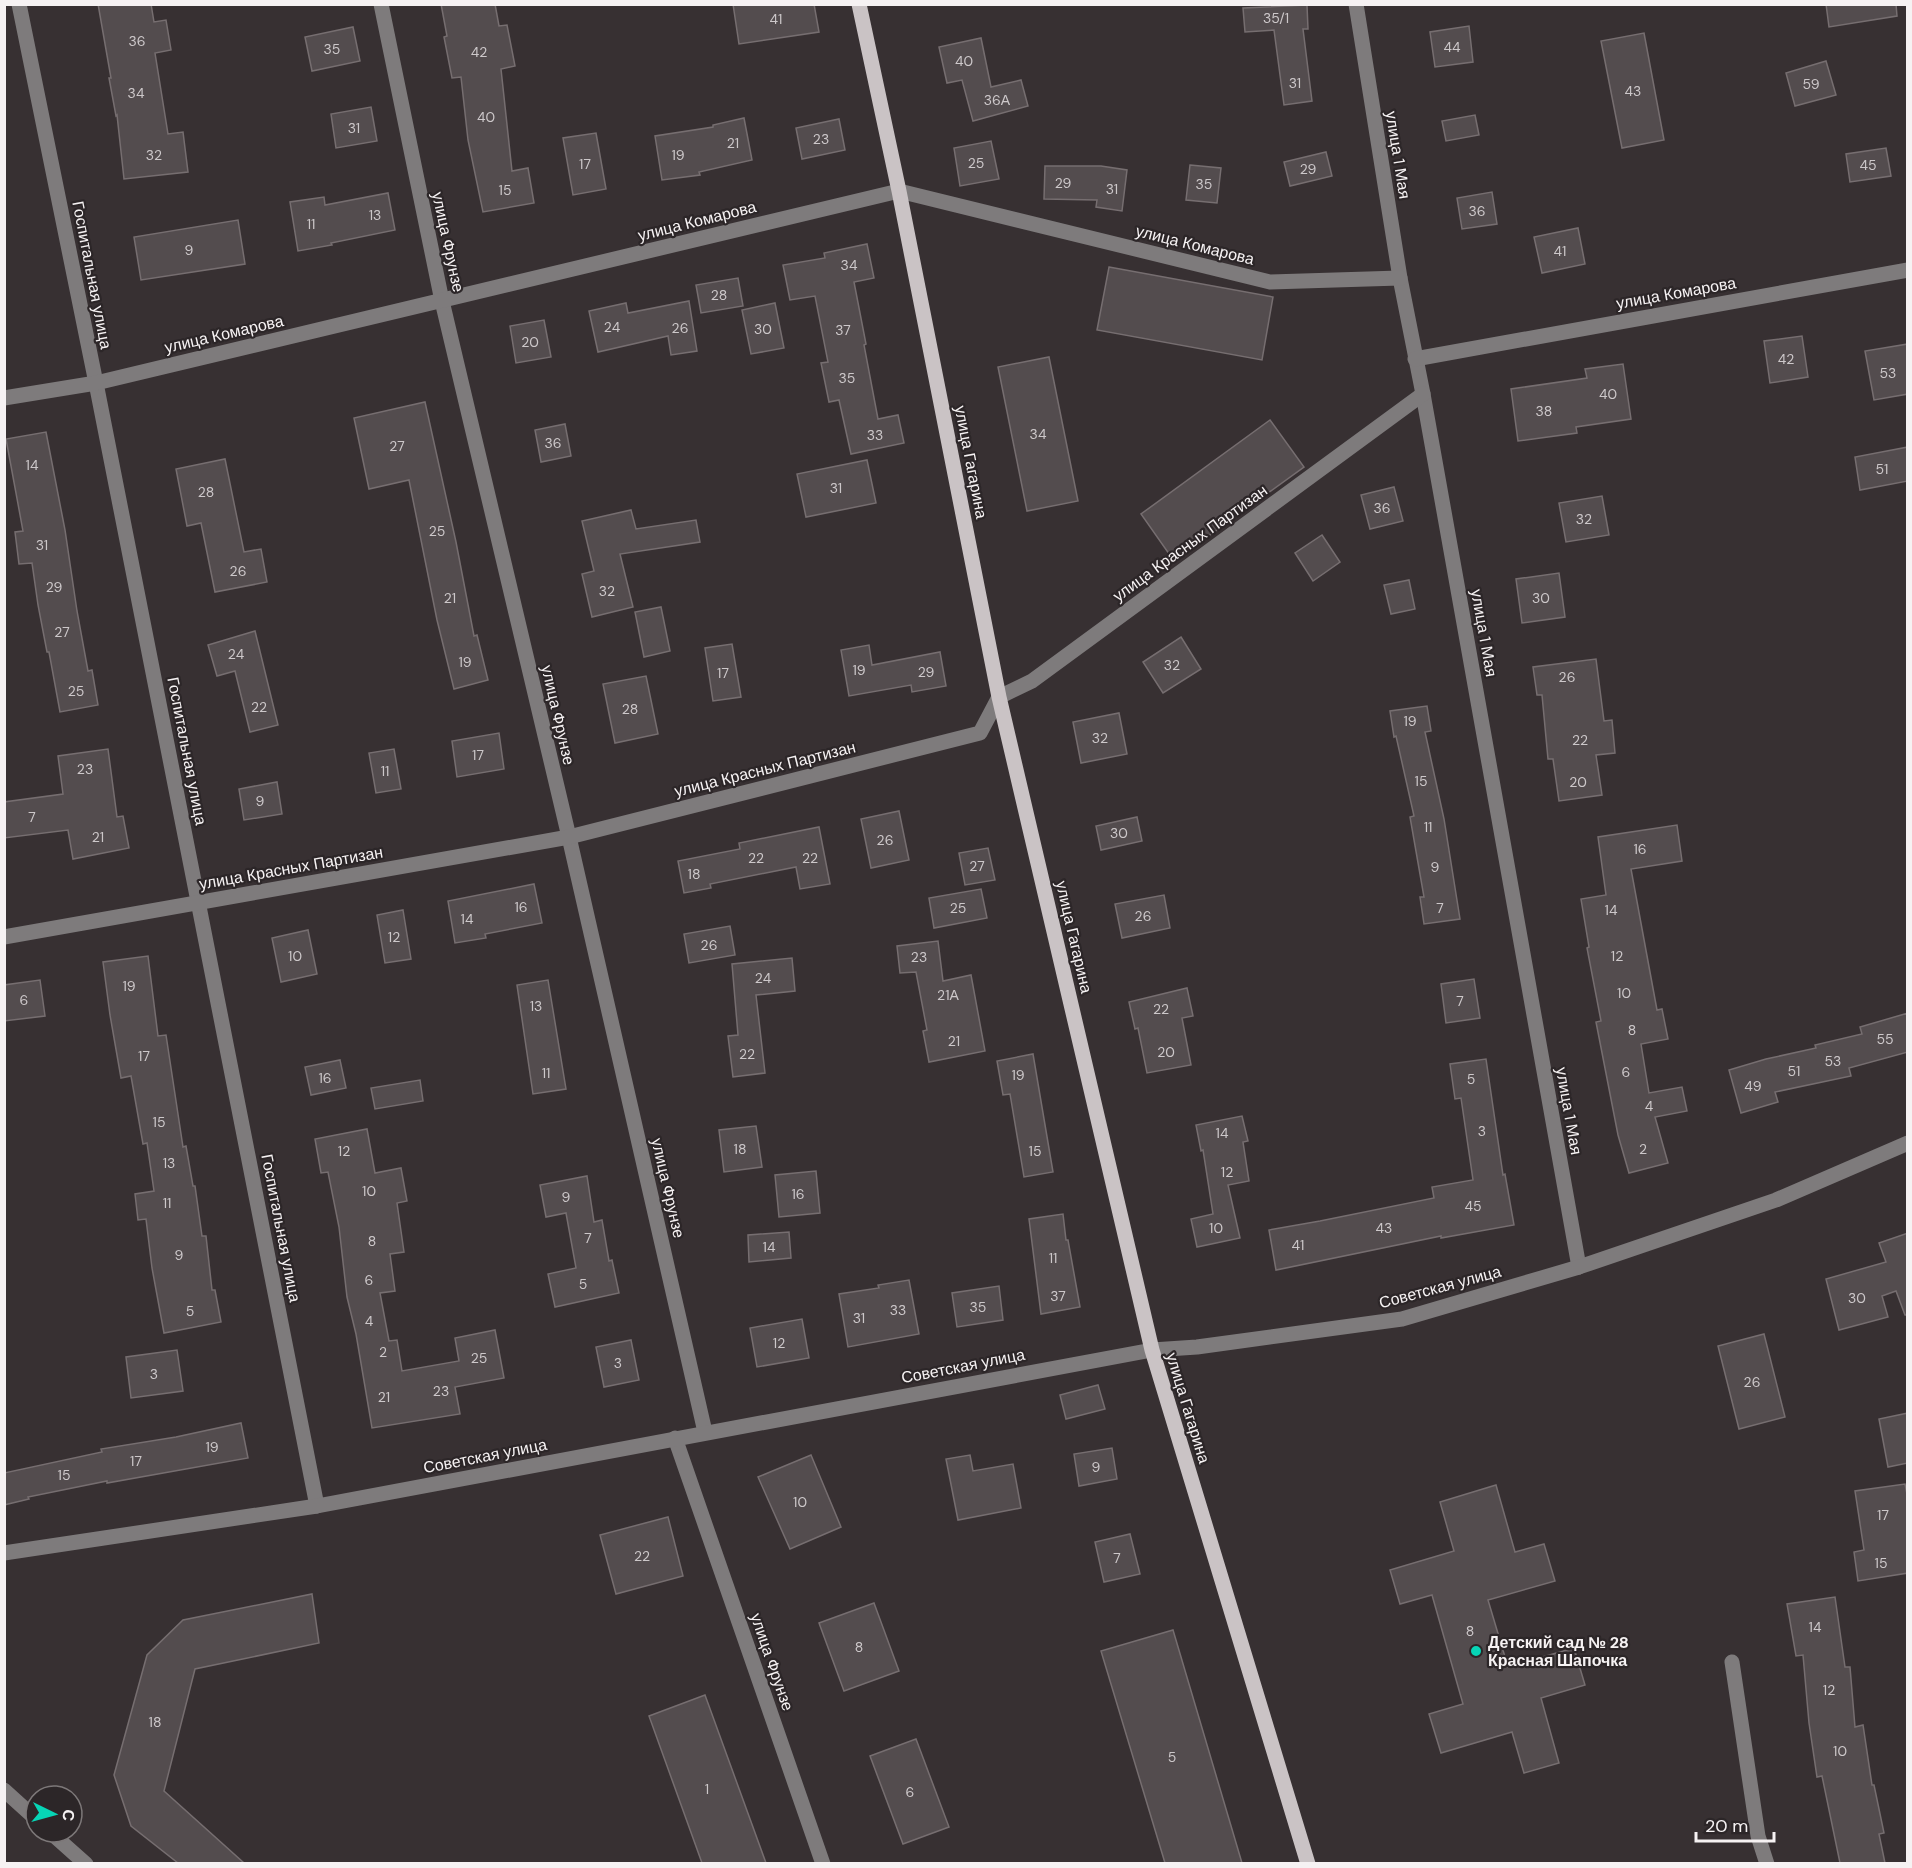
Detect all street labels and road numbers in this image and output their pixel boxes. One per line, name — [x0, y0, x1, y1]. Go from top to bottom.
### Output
street label: улица 1 Мая — [1381, 110, 1415, 200]
street label: улица Фрунзе — [427, 190, 469, 294]
street label: улица Комарова — [636, 196, 759, 246]
street label: Госпитальная улица — [67, 199, 117, 351]
street label: улица Комарова — [1134, 220, 1257, 270]
street label: улица Комарова — [1614, 272, 1738, 314]
street label: улица Комарова — [163, 310, 286, 358]
street label: улица Гагарина — [950, 404, 992, 520]
street label: улица Красных Партизан — [1108, 480, 1272, 606]
street label: улица 1 Мая — [1466, 588, 1502, 678]
street label: улица Фрунзе — [536, 663, 580, 767]
street label: Госпитальная улица — [162, 675, 212, 827]
street label: улица Красных Партизан — [672, 736, 858, 802]
street label: улица Красных Партизан — [197, 841, 385, 895]
street label: улица Гагарина — [1051, 879, 1097, 995]
street label: улица 1 Мая — [1551, 1066, 1587, 1156]
street label: улица Фрунзе — [646, 1136, 690, 1240]
street label: Госпитальная улица — [256, 1152, 306, 1304]
street label: Советская улица — [1377, 1261, 1503, 1313]
street label: Советская улица — [899, 1344, 1027, 1388]
street label: улица Гагарина — [1161, 1350, 1215, 1466]
street label: Советская улица — [421, 1434, 549, 1478]
street label: улица Фрунзе — [745, 1610, 799, 1714]

